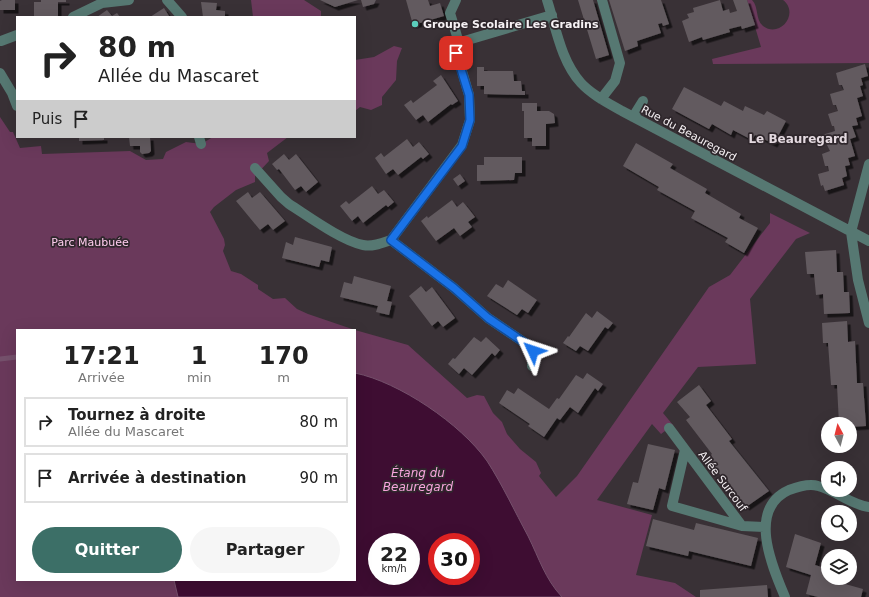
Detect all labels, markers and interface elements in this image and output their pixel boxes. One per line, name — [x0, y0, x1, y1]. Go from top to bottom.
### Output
place label: Groupe Scolaire Les Gradins — [423, 18, 599, 31]
marker: Groupe Scolaire Les Gradins — [410, 19, 420, 29]
text: 80 m — [98, 31, 176, 64]
icon: right — [32, 32, 84, 84]
pin — [439, 36, 473, 70]
icon: arrive — [445, 42, 467, 64]
text: Allée du Mascaret — [98, 65, 259, 86]
street label: Rue du Beauregard — [639, 103, 739, 164]
icon: arrive — [70, 108, 92, 130]
text: Puis — [32, 110, 62, 128]
district label: Le Beauregard — [748, 132, 848, 146]
park label: Parc Maubuée — [51, 236, 129, 249]
position arrow — [512, 330, 554, 372]
text: 17:21 — [63, 342, 140, 370]
text: 1 — [191, 342, 207, 370]
text: 170 — [259, 342, 309, 370]
text: Arrivée — [78, 370, 125, 385]
text: min — [187, 370, 211, 385]
text: m — [277, 370, 290, 385]
text: Tournez à droite — [68, 406, 206, 424]
icon: right — [34, 411, 56, 433]
text: 80 m — [300, 413, 338, 431]
north arrow — [821, 417, 857, 453]
map controls — [821, 417, 857, 585]
text: Allée du Mascaret — [68, 424, 184, 439]
street label: Allée Surcouf — [696, 448, 750, 515]
button: sound — [821, 461, 857, 497]
water label: Étang du Beauregard — [383, 465, 454, 494]
icon: arrive — [34, 467, 56, 489]
text: Arrivée à destination — [68, 469, 246, 487]
text: 90 m — [300, 469, 338, 487]
button: search — [821, 505, 857, 541]
button: Quitter — [32, 527, 182, 573]
button: Partager — [190, 527, 340, 573]
speed limit sign: 30 — [428, 533, 480, 585]
text: 22 — [380, 542, 408, 566]
button: layers — [821, 549, 857, 585]
text: km/h — [381, 563, 407, 574]

